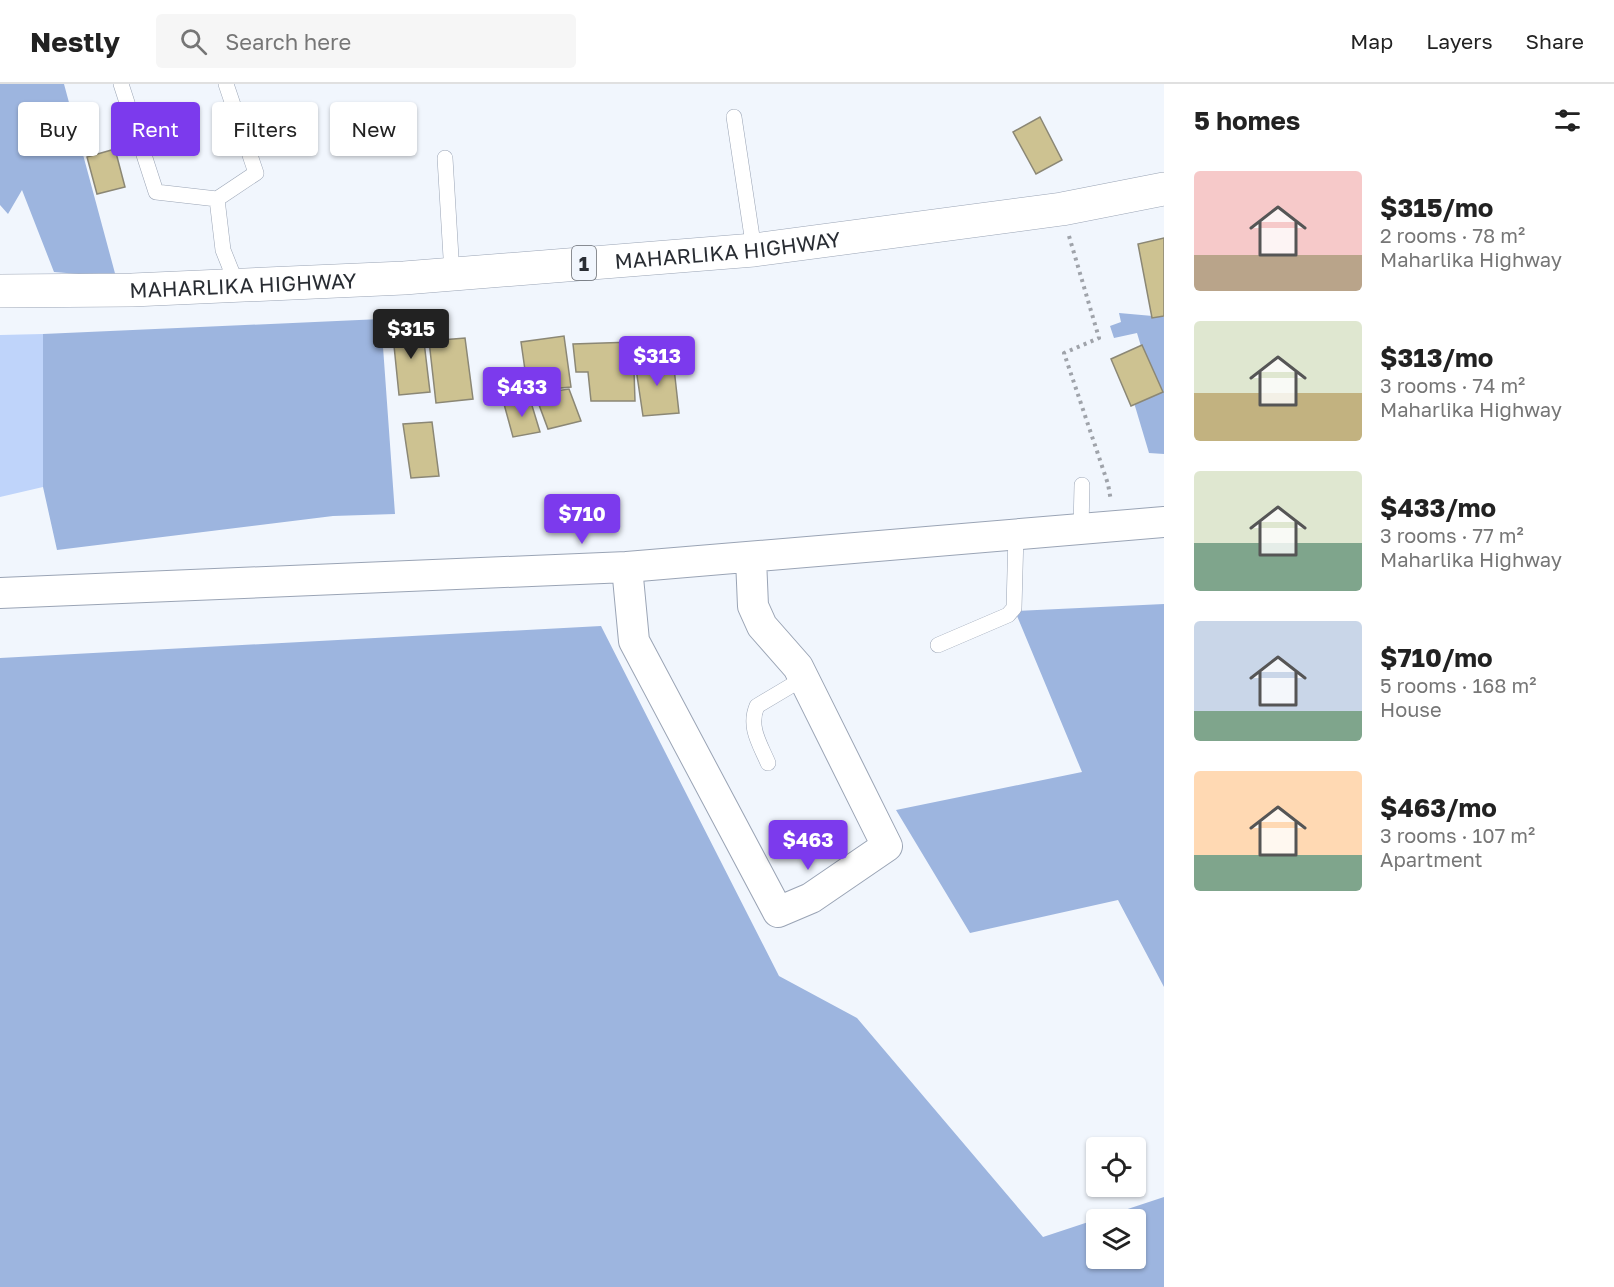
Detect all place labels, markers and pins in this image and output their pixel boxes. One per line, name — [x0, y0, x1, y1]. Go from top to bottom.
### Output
pin: $315 — [375, 309, 447, 360]
pin: $313 — [621, 336, 693, 387]
pin: $433 — [486, 367, 558, 418]
pin: $710 — [546, 494, 618, 545]
pin: $463 — [772, 820, 844, 871]

